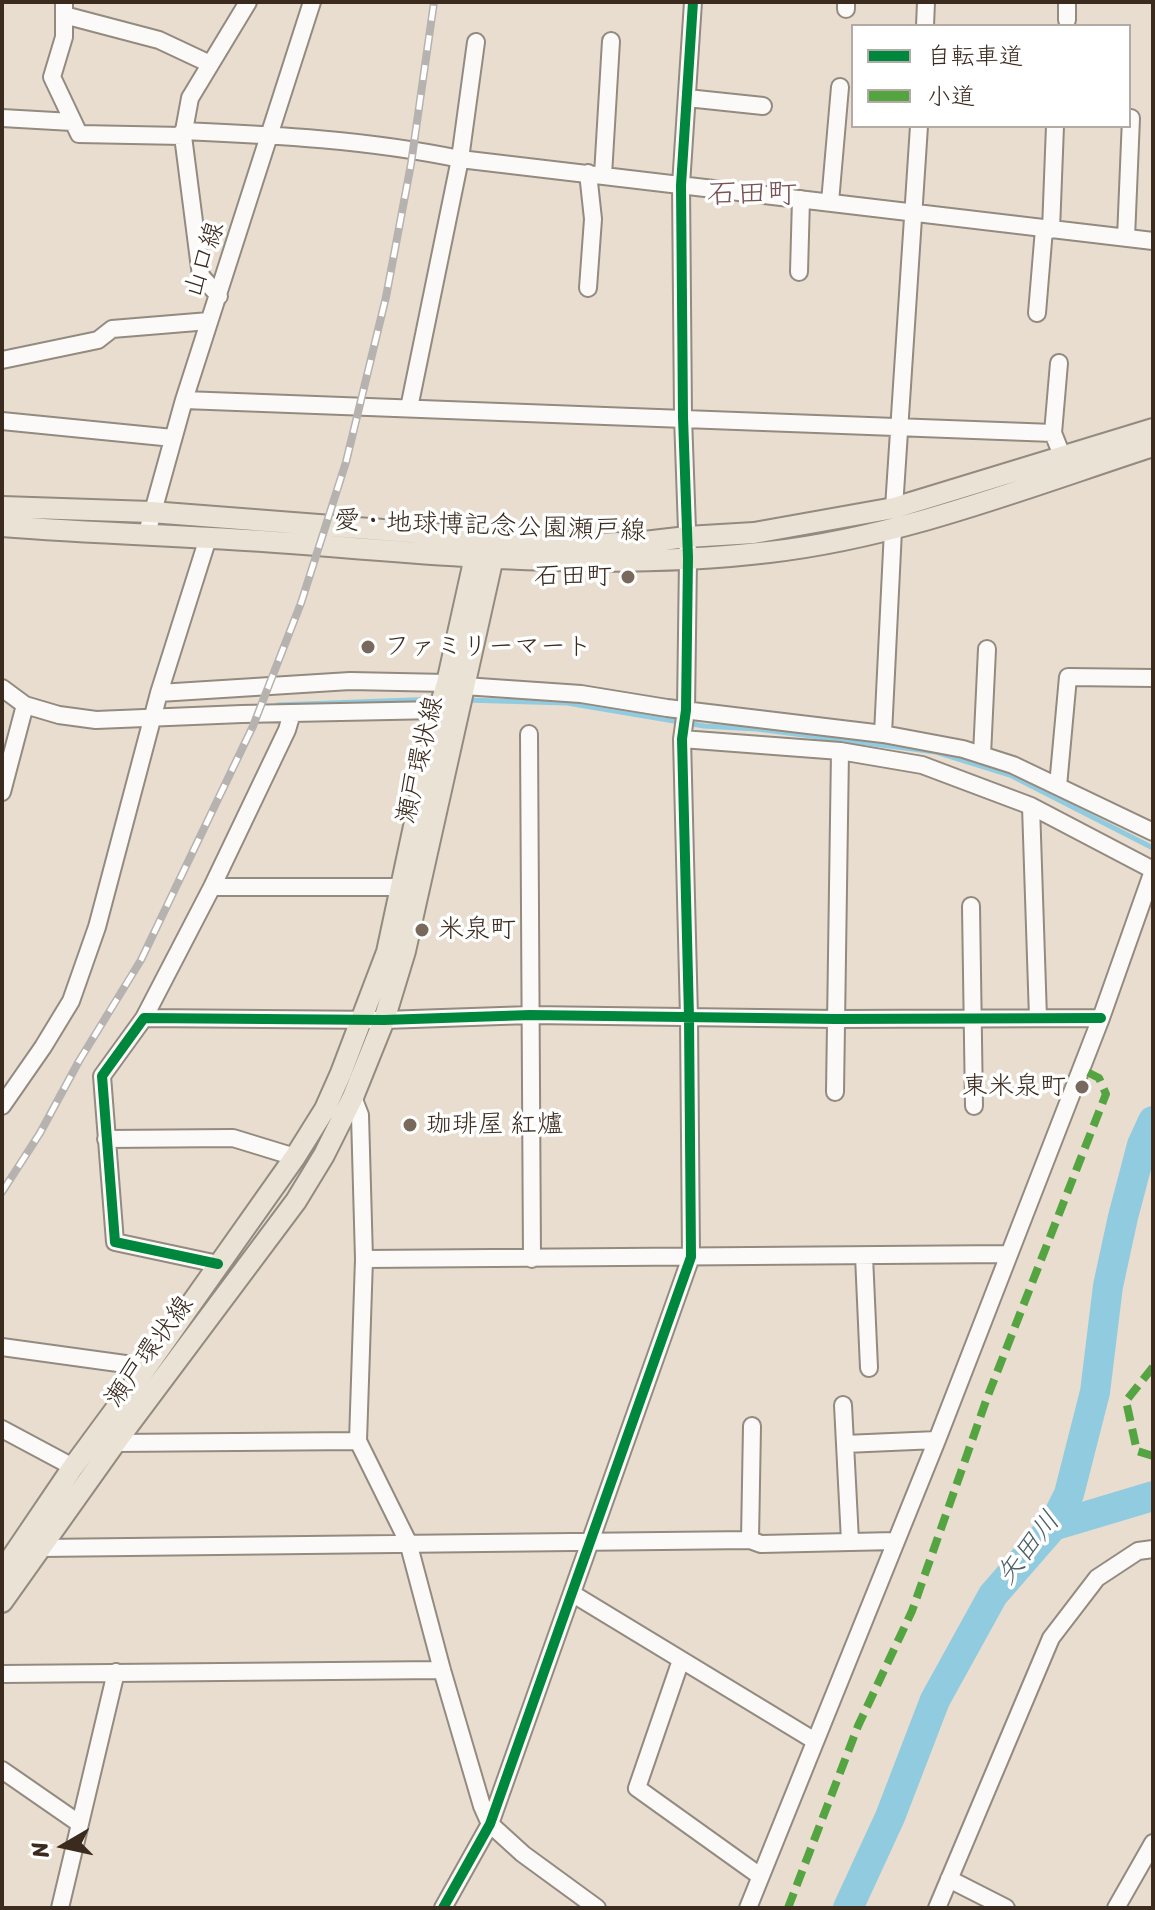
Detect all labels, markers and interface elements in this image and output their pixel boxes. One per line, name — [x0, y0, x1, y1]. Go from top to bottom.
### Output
legend — [851, 24, 1131, 128]
text: 自転車道 — [927, 35, 1023, 77]
text: 小道 — [927, 75, 975, 117]
district label: 石田町 — [707, 177, 797, 213]
street label: 山口線 — [178, 218, 232, 302]
street label: 愛・地球博記念公園瀬戸線 — [334, 506, 646, 548]
place label: 石田町 — [534, 561, 612, 593]
marker: 石田町 — [619, 568, 637, 586]
place label: ファミリーマート — [384, 631, 592, 663]
marker: ファミリーマート — [359, 638, 377, 656]
street label: 瀬戸環状線 — [391, 693, 451, 827]
place label: 米泉町 — [438, 914, 516, 946]
marker: 米泉町 — [413, 921, 431, 939]
place label: 東米泉町 — [962, 1071, 1066, 1103]
marker: 東米泉町 — [1073, 1078, 1091, 1096]
place label: 珈琲屋 紅爐 — [426, 1109, 563, 1141]
marker: 珈琲屋 紅爐 — [401, 1116, 419, 1134]
street label: 瀬戸環状線 — [99, 1290, 201, 1414]
water label: 矢田川 — [990, 1506, 1068, 1592]
north arrow — [24, 1806, 104, 1886]
text: N — [19, 1839, 60, 1860]

